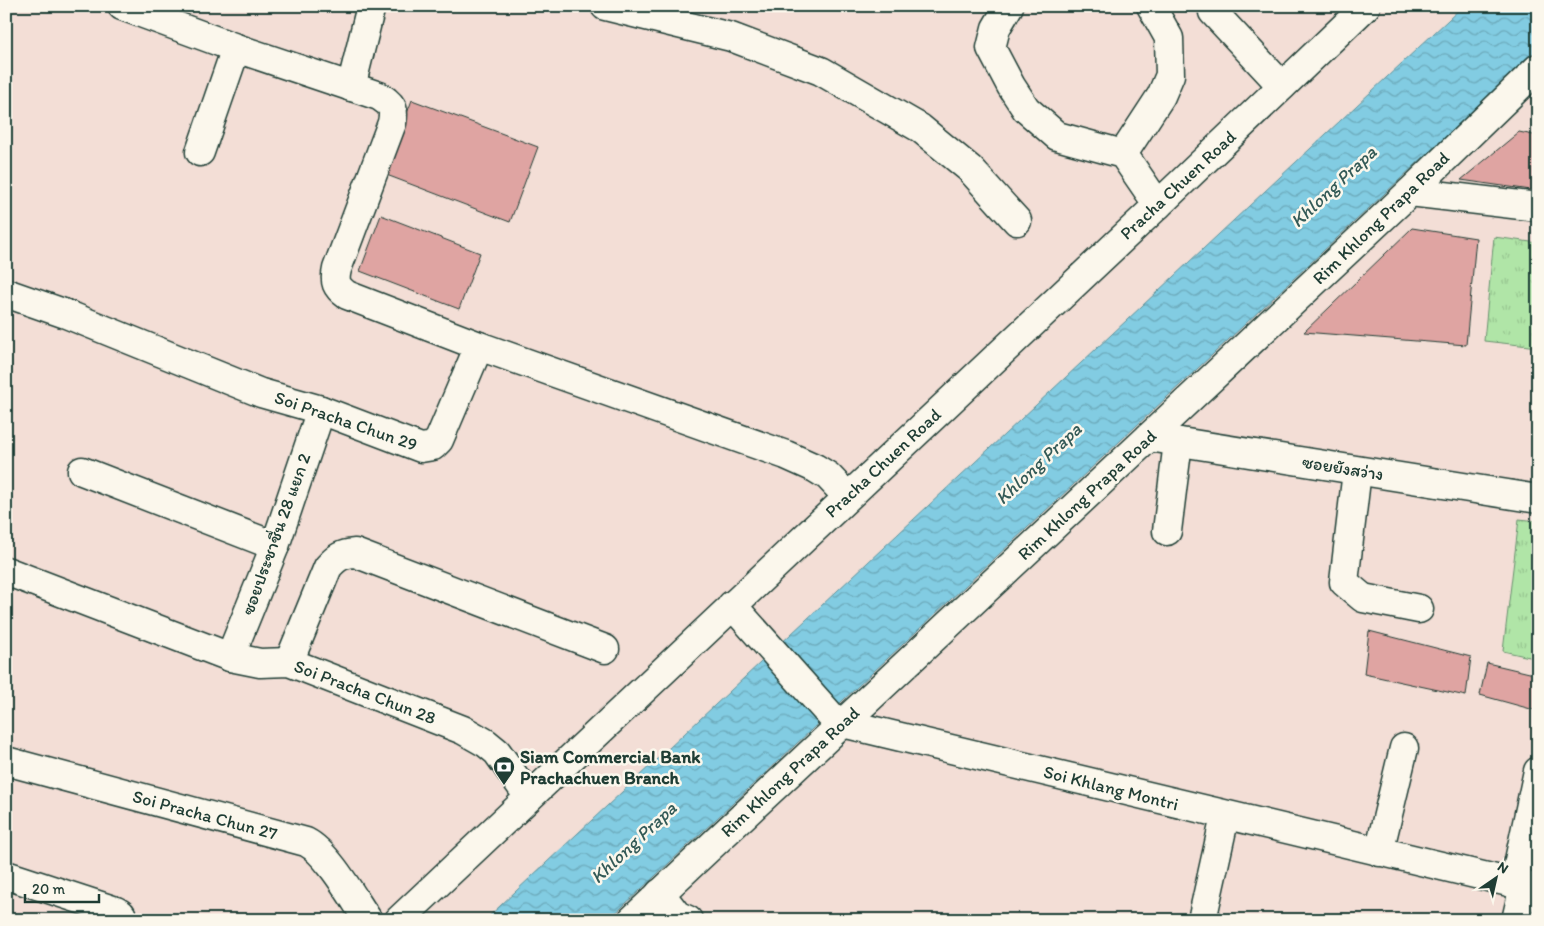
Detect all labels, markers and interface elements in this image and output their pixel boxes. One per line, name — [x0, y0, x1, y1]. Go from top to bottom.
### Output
street label: Pracha Chuen Road — [1115, 126, 1241, 244]
water label: Khlong Prapa — [1285, 141, 1381, 232]
street label: Rim Khlong Prapa Road — [1308, 147, 1454, 289]
street label: Soi Pracha Chun 29 — [272, 386, 420, 456]
street label: Pracha Chuen Road — [820, 404, 946, 522]
water label: Khlong Prapa — [990, 418, 1086, 509]
street label: Rim Khlong Prapa Road — [1013, 425, 1161, 565]
street label: ซอยประชาชื่น 28 แยก 2 — [235, 449, 316, 618]
street label: ซอยยังสว่าง — [1301, 451, 1385, 485]
street label: Soi Pracha Chun 28 — [291, 655, 439, 729]
street label: Rim Khlong Prapa Road — [716, 702, 864, 842]
place label: Siam Commercial Bank Prachachuen Branch — [520, 746, 701, 789]
bank icon: Siam Commercial Bank Prachachuen Branch — [492, 755, 516, 786]
street label: Soi Khlang Montri — [1041, 761, 1181, 815]
street label: Soi Pracha Chun 27 — [130, 785, 280, 845]
water label: Khlong Prapa — [585, 797, 681, 888]
north arrow — [1472, 854, 1522, 904]
text: N — [1494, 858, 1512, 877]
scale bar — [25, 871, 99, 903]
text: 20 m — [32, 880, 66, 898]

